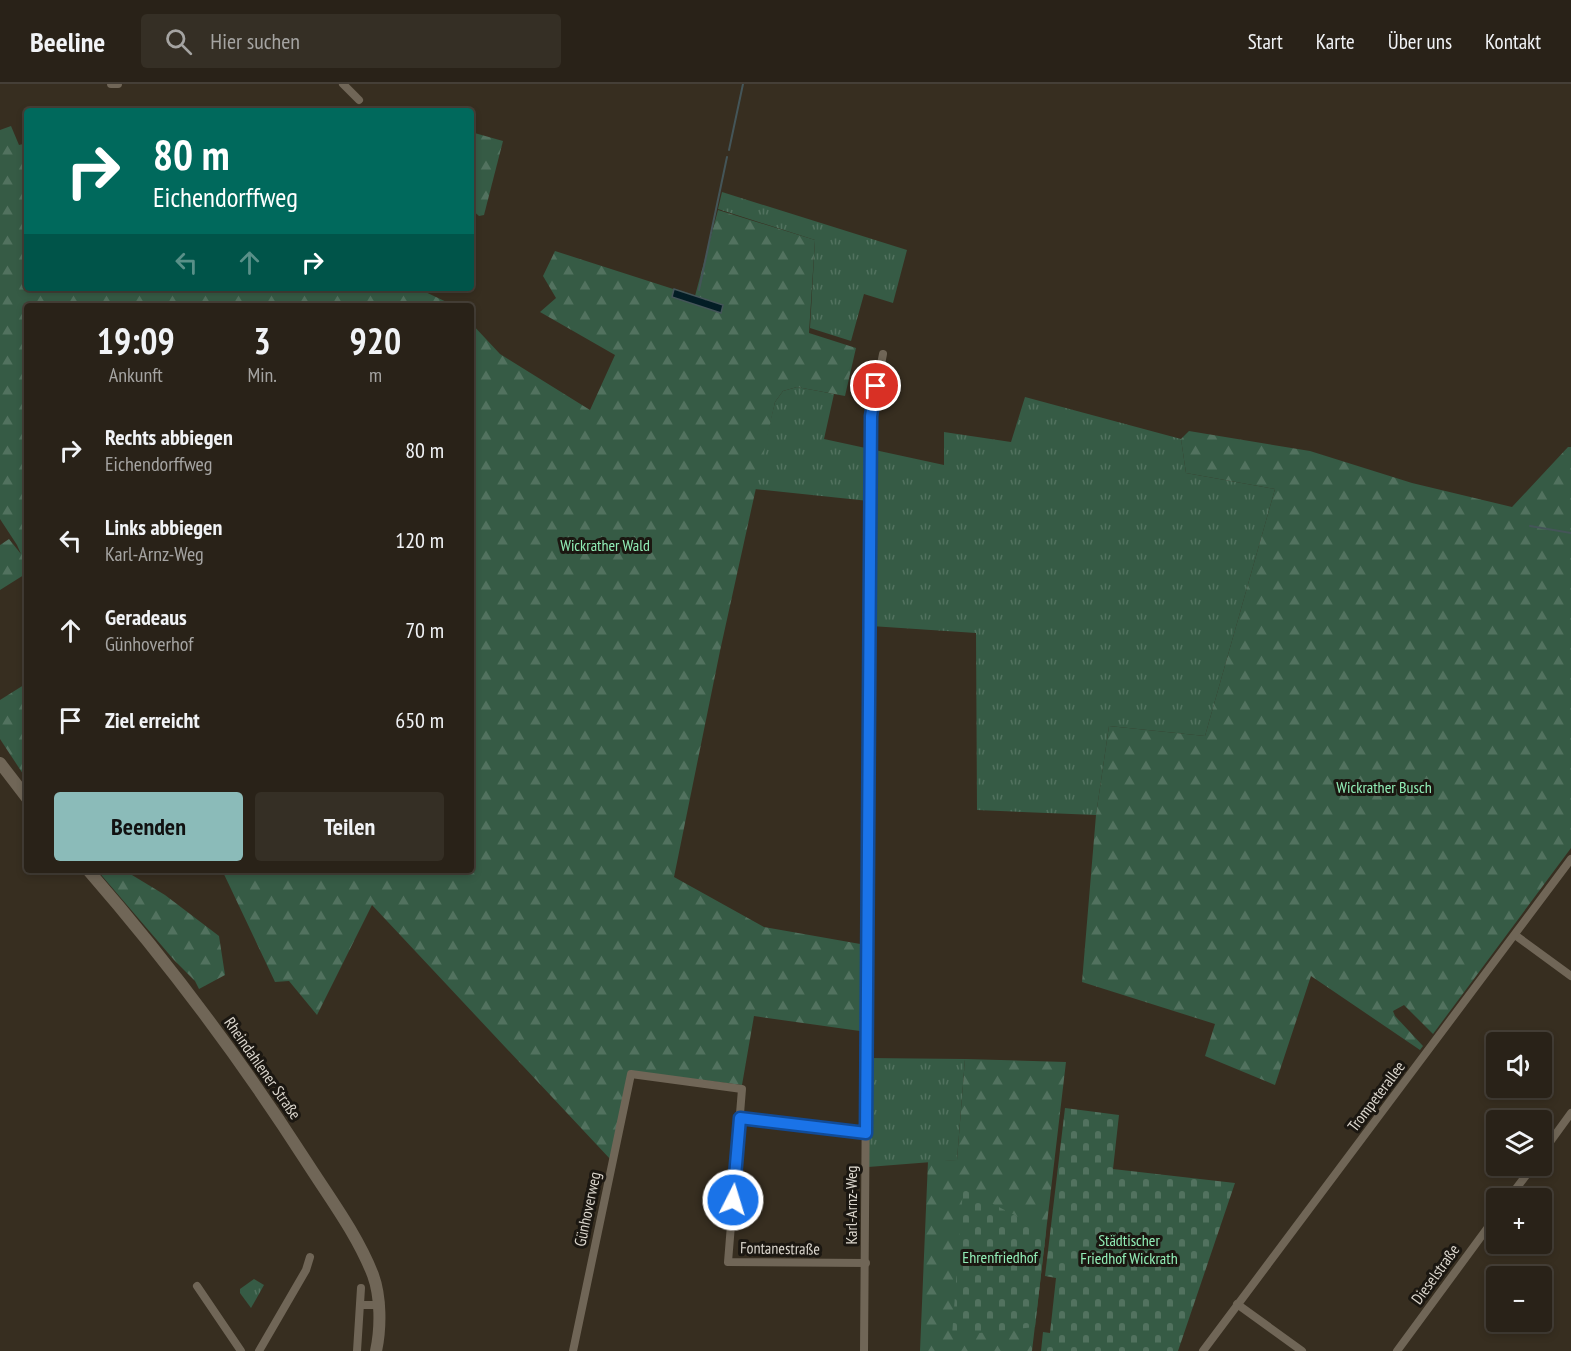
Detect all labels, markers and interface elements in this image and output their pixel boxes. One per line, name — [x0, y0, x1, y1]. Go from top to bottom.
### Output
search box — [141, 14, 561, 68]
text: Beeline — [30, 23, 105, 60]
icon: search — [162, 25, 195, 58]
text: Hier suchen — [210, 27, 300, 55]
text: Start — [1248, 28, 1283, 55]
text: Karte — [1316, 28, 1355, 55]
text: Über uns — [1388, 28, 1452, 55]
text: Kontakt — [1485, 28, 1541, 55]
text: 80 m — [153, 127, 230, 182]
icon: right — [54, 132, 132, 210]
text: Eichendorffweg — [153, 180, 298, 214]
icon: left — [170, 246, 203, 279]
icon: ahead — [233, 246, 266, 279]
icon: right — [296, 246, 329, 279]
text: 19:09 — [97, 317, 175, 364]
text: 3 — [254, 317, 271, 364]
text: 920 — [350, 317, 401, 364]
pin — [850, 360, 901, 411]
text: Ankunft — [109, 362, 163, 388]
text: Min. — [247, 362, 277, 388]
text: m — [369, 362, 382, 388]
icon: arrive — [859, 369, 892, 402]
text: Rechts abbiegen — [105, 423, 233, 451]
icon: right — [54, 434, 87, 467]
text: 80 m — [405, 436, 444, 464]
text: Eichendorffweg — [105, 451, 212, 477]
text: Links abbiegen — [105, 513, 222, 541]
icon: left — [54, 524, 87, 557]
text: 120 m — [395, 526, 444, 554]
park label: Wickrather Wald — [560, 535, 650, 555]
text: Karl-Arnz-Weg — [105, 541, 204, 567]
text: Geradeaus — [105, 603, 187, 631]
icon: ahead — [54, 614, 87, 647]
text: 70 m — [405, 616, 444, 644]
text: Günhoverhof — [105, 631, 193, 657]
icon: arrive — [54, 704, 87, 737]
text: Ziel erreicht — [105, 706, 200, 734]
text: 650 m — [395, 706, 444, 734]
park label: Wickrather Busch — [1336, 777, 1432, 797]
button: Beenden — [54, 792, 243, 861]
button: Teilen — [255, 792, 444, 861]
street label: Rheindahlener Straße — [220, 1013, 306, 1123]
map controls — [1486, 1032, 1552, 1332]
button: sound — [1486, 1032, 1552, 1098]
street label: Trompeterallee — [1343, 1057, 1409, 1135]
button: layers — [1486, 1110, 1552, 1176]
street label: Karl-Arnz-Weg — [841, 1166, 861, 1245]
position arrow — [701, 1168, 765, 1232]
street label: Günhoverweg — [569, 1170, 605, 1248]
button: + — [1486, 1188, 1552, 1254]
park label: Städtischer Friedhof Wickrath — [1080, 1230, 1178, 1268]
street label: Fontanestraße — [740, 1237, 820, 1259]
street label: Dieselstraße — [1407, 1240, 1463, 1308]
park label: Ehrenfriedhof — [962, 1247, 1039, 1267]
button: − — [1486, 1266, 1552, 1332]

